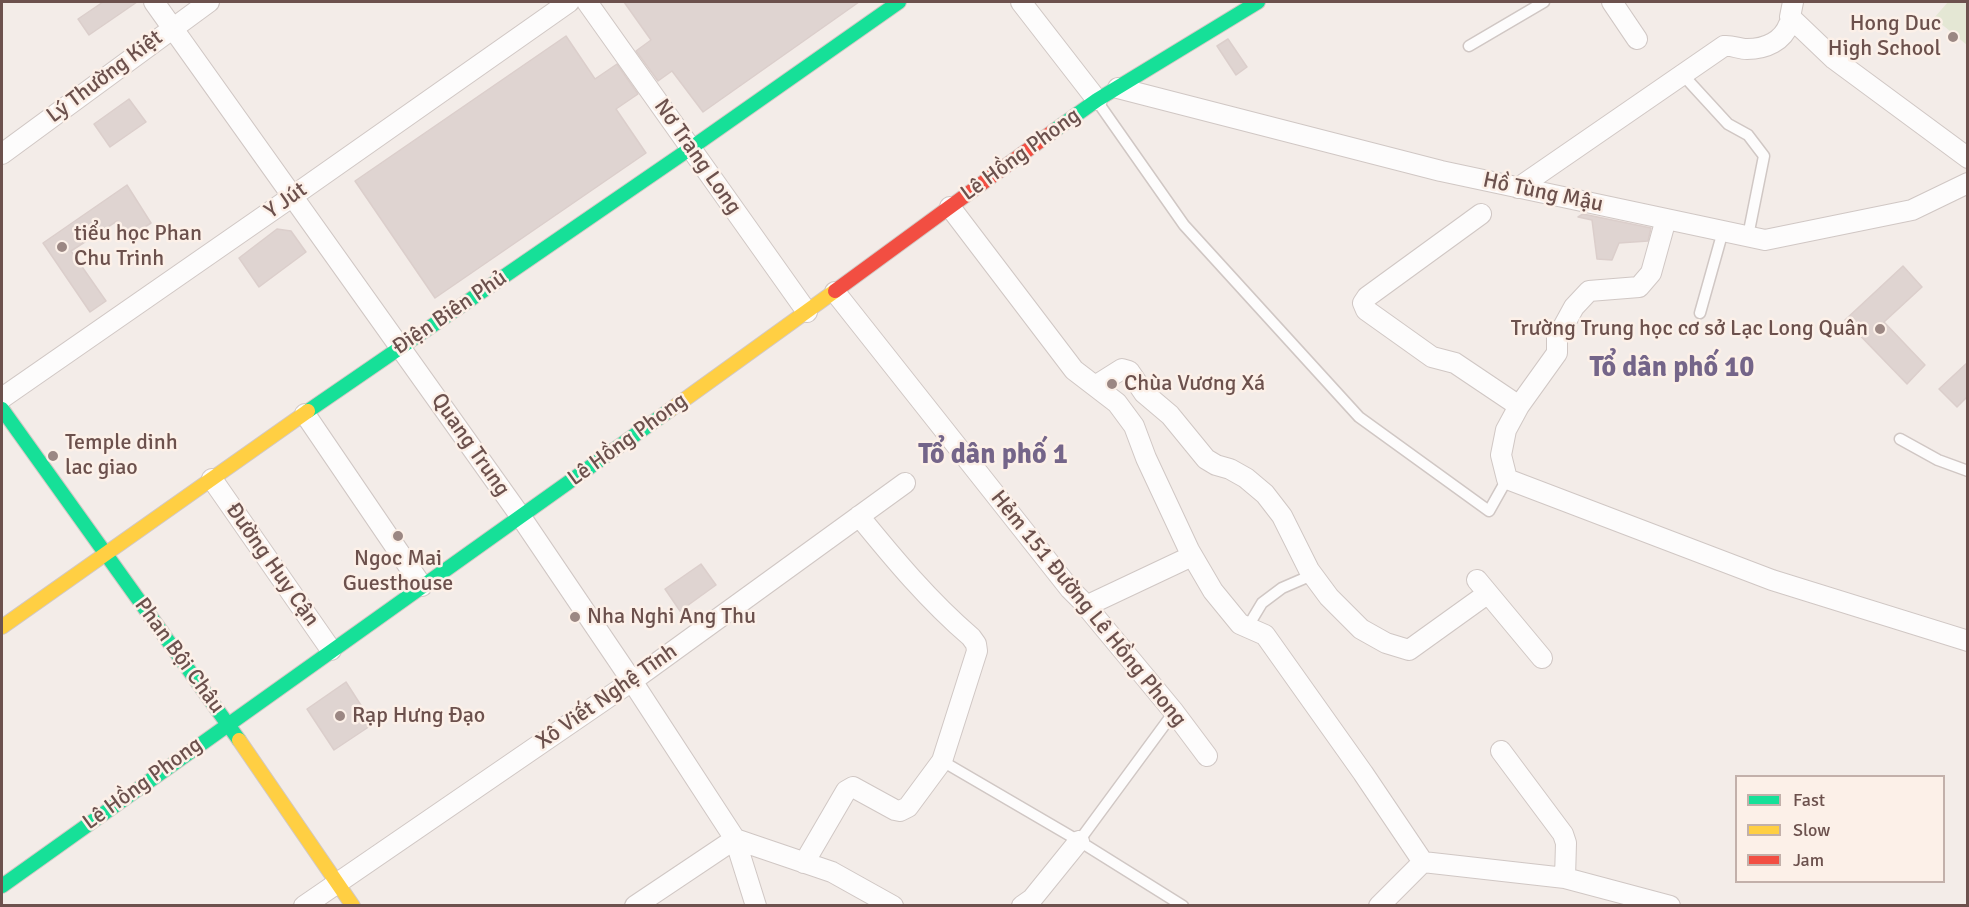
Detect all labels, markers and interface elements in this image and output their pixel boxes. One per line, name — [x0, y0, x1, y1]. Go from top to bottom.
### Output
place label: Hong Duc High School — [1828, 11, 1941, 62]
street label: Lý Thường Kiệt — [42, 25, 168, 129]
marker: Hong Duc High School — [1946, 30, 1960, 44]
street label: Nơ Trang Long — [648, 94, 746, 220]
street label: Lê Hồng Phong — [956, 103, 1086, 207]
street label: Hồ Tùng Mậu — [1480, 167, 1606, 219]
street label: Y Jút — [260, 177, 312, 225]
place label: tiểu học Phan Chu Trinh — [74, 221, 202, 272]
marker: tiểu học Phan Chu Trinh — [55, 240, 69, 254]
street label: Điện Biên Phủ — [388, 265, 512, 361]
place label: Trường Trung học cơ sở Lạc Long Quân — [1511, 316, 1868, 342]
marker: Trường Trung học cơ sở Lạc Long Quân — [1873, 322, 1887, 336]
district label: Tổ dân phố 10 — [1590, 352, 1754, 386]
place label: Chùa Vương Xá — [1124, 371, 1265, 397]
marker: Chùa Vương Xá — [1105, 377, 1119, 391]
street label: Quang Trung — [425, 388, 515, 502]
street label: Lê Hồng Phong — [563, 388, 693, 492]
place label: Temple dinh lac giao — [65, 430, 178, 482]
district label: Tổ dân phố 1 — [918, 439, 1068, 473]
marker: Temple dinh lac giao — [46, 449, 60, 463]
street label: Hẻm 151 Đường Lê Hồng Phong — [984, 486, 1192, 732]
street label: Đường Huy Cận — [220, 498, 324, 632]
marker: Ngoc Mai Guesthouse — [391, 529, 405, 543]
place label: Ngoc Mai Guesthouse — [343, 546, 453, 598]
street label: Phan Bội Châu — [128, 593, 230, 719]
place label: Nha Nghi Ang Thu — [587, 604, 756, 630]
marker: Nha Nghi Ang Thu — [568, 610, 582, 624]
street label: Xô Viết Nghệ Tĩnh — [531, 639, 683, 755]
place label: Rạp Hưng Đạo — [352, 703, 485, 729]
marker: Rạp Hưng Đạo — [333, 709, 347, 723]
street label: Lê Hồng Phong — [78, 732, 208, 836]
legend — [1735, 775, 1945, 883]
text: Fast — [1793, 789, 1825, 811]
text: Slow — [1793, 819, 1830, 841]
text: Jam — [1793, 849, 1824, 871]

